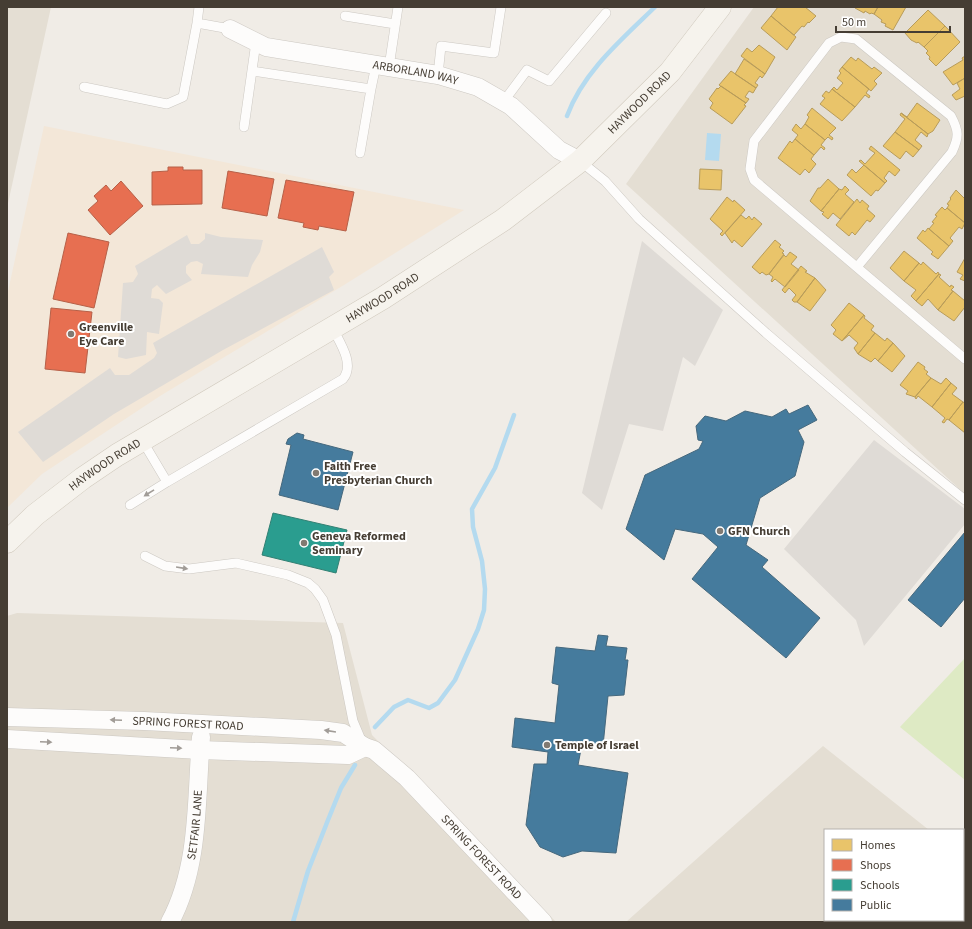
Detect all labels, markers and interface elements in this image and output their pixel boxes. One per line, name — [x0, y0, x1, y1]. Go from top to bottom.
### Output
scale bar — [836, 8, 950, 34]
text: 50 m — [842, 14, 866, 31]
street label: ARBORLAND WAY — [372, 56, 461, 89]
street label: HAYWOOD ROAD — [604, 67, 675, 138]
street label: HAYWOOD ROAD — [342, 268, 422, 327]
place label: Greenville Eye Care — [79, 319, 133, 350]
marker: Greenville Eye Care — [66, 329, 76, 339]
street label: HAYWOOD ROAD — [65, 434, 144, 495]
place label: Faith Free Presbyterian Church — [324, 458, 433, 489]
marker: Faith Free Presbyterian Church — [311, 468, 321, 478]
one-way arrow — [143, 490, 155, 497]
place label: GFN Church — [728, 523, 790, 540]
marker: GFN Church — [715, 526, 725, 536]
place label: Geneva Reformed Seminary — [312, 528, 406, 559]
marker: Geneva Reformed Seminary — [299, 538, 309, 548]
one-way arrow — [175, 565, 188, 571]
street label: SPRING FOREST ROAD — [132, 712, 244, 735]
one-way arrow — [109, 717, 122, 723]
one-way arrow — [323, 728, 336, 734]
place label: Temple of Israel — [555, 737, 639, 754]
one-way arrow — [40, 738, 52, 745]
marker: Temple of Israel — [542, 740, 552, 750]
one-way arrow — [170, 745, 182, 752]
street label: SETFAIR LANE — [183, 790, 206, 861]
street label: SPRING FOREST ROAD — [437, 811, 526, 903]
legend — [824, 829, 964, 921]
text: Homes — [860, 837, 895, 854]
text: Shops — [860, 857, 891, 874]
text: Schools — [860, 877, 900, 894]
text: Public — [860, 897, 892, 914]

